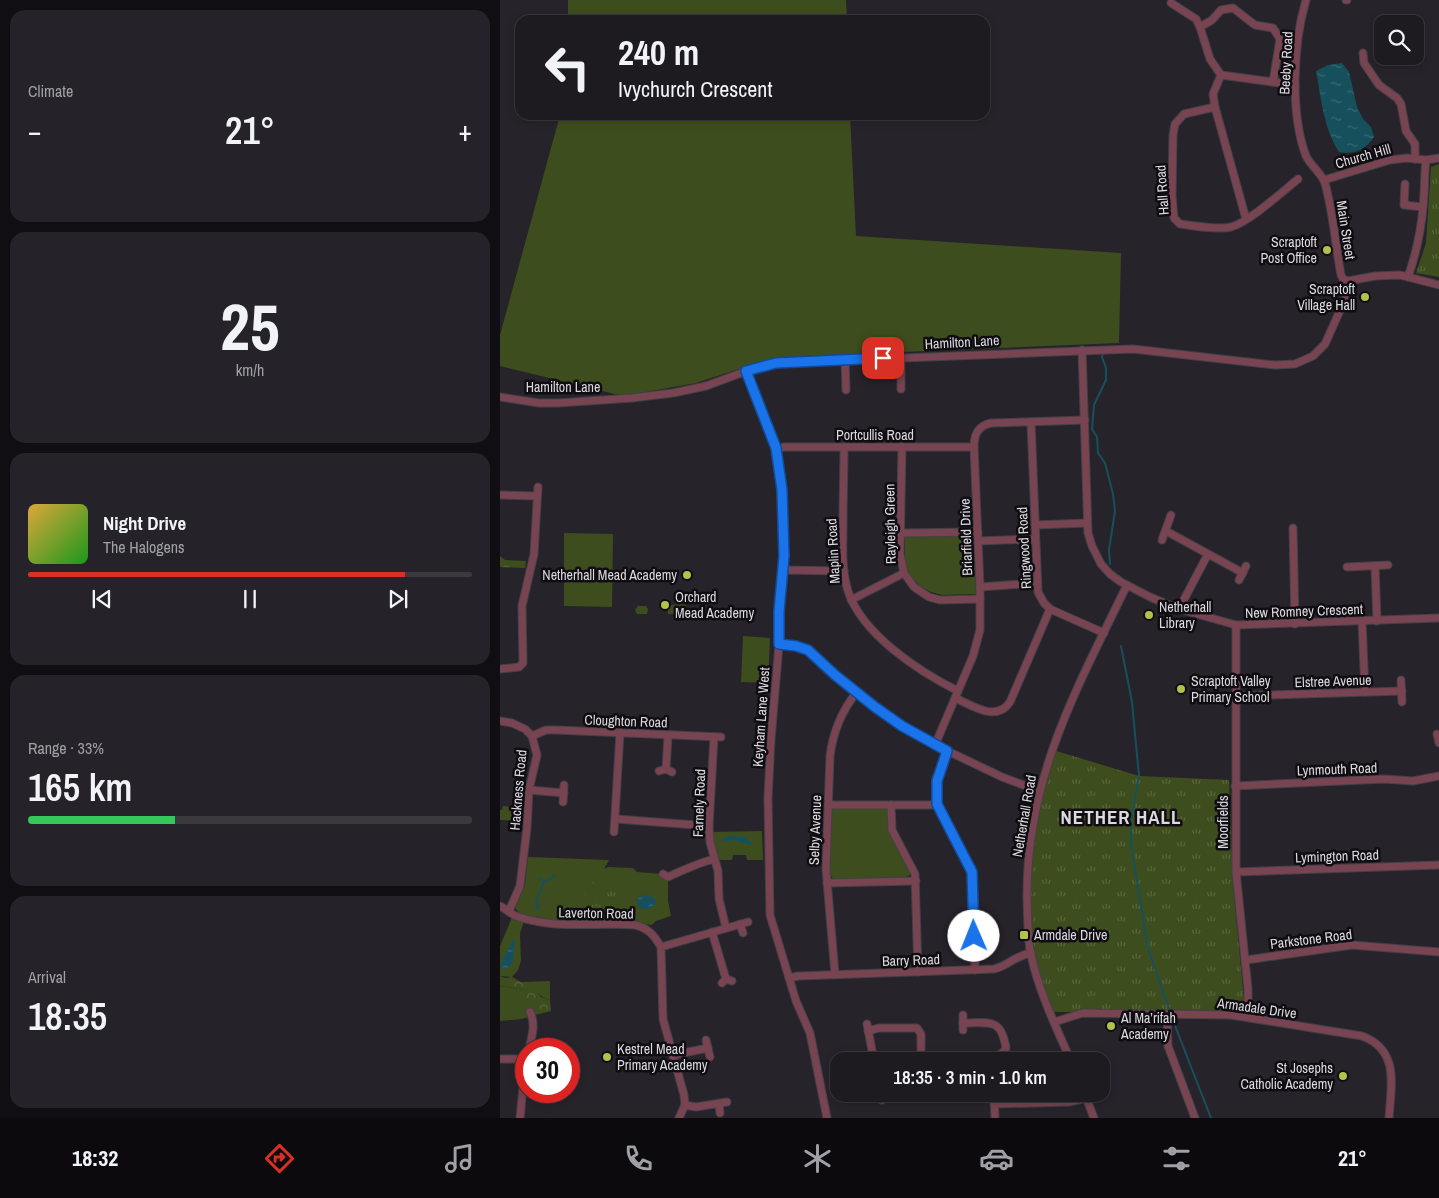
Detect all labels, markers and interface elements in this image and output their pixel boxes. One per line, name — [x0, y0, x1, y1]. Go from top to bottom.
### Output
map controls — [1374, 15, 1424, 65]
button: search — [1374, 15, 1424, 65]
text: 240 m — [618, 29, 699, 76]
street label: Beeby Road — [1275, 31, 1297, 95]
icon: left — [535, 35, 600, 100]
text: Ivychurch Crescent — [618, 74, 772, 104]
text: Climate — [28, 80, 73, 102]
text: 21° — [225, 105, 275, 156]
text: − — [28, 112, 41, 150]
text: + — [459, 112, 472, 150]
street label: Church Hill — [1333, 140, 1393, 172]
street label: Hall Road — [1151, 164, 1173, 216]
street label: Main Street — [1332, 199, 1360, 261]
place label: Scraptoft Post Office — [1260, 233, 1317, 267]
marker: Scraptoft Post Office — [1321, 244, 1333, 256]
place label: Scraptoft Village Hall — [1297, 280, 1355, 314]
text: 25 — [220, 283, 280, 370]
marker: Scraptoft Village Hall — [1359, 291, 1371, 303]
street label: Hamilton Lane — [924, 331, 1000, 353]
pin — [862, 337, 904, 379]
icon: arrive — [869, 344, 897, 372]
text: km/h — [236, 359, 264, 381]
street label: Hamilton Lane — [526, 378, 600, 396]
street label: Portcullis Road — [836, 426, 914, 444]
street label: Rayleigh Green — [880, 484, 900, 564]
street label: Briarfield Drive — [956, 498, 976, 576]
street label: Ringwood Road — [1013, 506, 1035, 590]
text: Night Drive — [103, 510, 186, 536]
street label: Maplin Road — [822, 518, 844, 584]
text: The Halogens — [103, 536, 185, 558]
place label: Netherhall Mead Academy — [542, 566, 677, 584]
marker: Netherhall Mead Academy — [681, 569, 693, 581]
icon: previous — [88, 585, 116, 613]
icon: pause — [236, 585, 264, 613]
icon: next — [384, 585, 412, 613]
place label: Orchard Mead Academy — [675, 588, 754, 622]
place label: Netherhall Library — [1159, 598, 1211, 632]
marker: Orchard Mead Academy — [659, 599, 671, 611]
street label: New Romney Crescent — [1245, 600, 1363, 622]
marker: Netherhall Library — [1143, 609, 1155, 621]
street label: Keyham Lane West — [749, 666, 773, 768]
street label: Elstree Avenue — [1294, 671, 1372, 691]
place label: Scraptoft Valley Primary School — [1191, 672, 1271, 706]
marker: Scraptoft Valley Primary School — [1175, 683, 1187, 695]
street label: Cloughton Road — [584, 711, 668, 731]
text: Range · 33% — [28, 737, 104, 759]
street label: Hackness Road — [506, 749, 530, 831]
street label: Lynmouth Road — [1296, 759, 1378, 779]
text: 165 km — [28, 762, 132, 813]
street label: Farnely Road — [689, 769, 709, 837]
street label: Netherhall Road — [1008, 774, 1040, 858]
street label: Selby Avenue — [805, 795, 825, 865]
street label: Moorfields — [1214, 795, 1232, 849]
district label: NETHER HALL — [1061, 804, 1181, 830]
street label: Lymington Road — [1295, 846, 1379, 866]
street label: Laverton Road — [558, 903, 634, 923]
position arrow — [947, 909, 999, 961]
street label: Parkstone Road — [1269, 925, 1353, 953]
place label: Armdale Drive — [1033, 926, 1107, 944]
marker: Armdale Drive — [1018, 929, 1030, 941]
street label: Barry Road — [882, 950, 940, 970]
text: Arrival — [28, 966, 66, 988]
text: 18:35 — [28, 991, 107, 1042]
street label: Armadale Drive — [1215, 993, 1298, 1022]
place label: Al Ma’rifah Academy — [1120, 1009, 1176, 1043]
marker: Al Ma’rifah Academy — [1105, 1020, 1117, 1032]
speed limit sign: 30 — [515, 1038, 580, 1103]
place label: Kestrel Mead Primary Academy — [617, 1040, 708, 1074]
marker: Kestrel Mead Primary Academy — [601, 1051, 613, 1063]
place label: St Josephs Catholic Academy — [1240, 1059, 1333, 1093]
text: 18:35 · 3 min · 1.0 km — [893, 1064, 1047, 1090]
marker: St Josephs Catholic Academy — [1337, 1070, 1349, 1082]
icon: directions — [262, 1141, 297, 1176]
icon: music — [442, 1141, 477, 1176]
icon: phone — [621, 1141, 656, 1176]
icon: climate — [800, 1141, 835, 1176]
icon: car — [979, 1141, 1014, 1176]
icon: filters — [1159, 1141, 1194, 1176]
text: 18:32 — [72, 1143, 118, 1173]
text: 21° — [1338, 1143, 1367, 1173]

